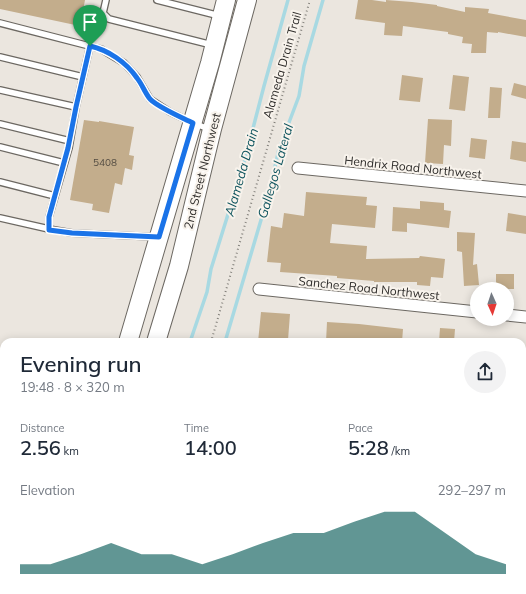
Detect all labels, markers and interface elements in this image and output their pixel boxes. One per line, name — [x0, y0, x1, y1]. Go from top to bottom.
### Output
pin — [73, 5, 107, 46]
street label: Alameda Drain Trail — [260, 10, 304, 120]
icon: arrive — [79, 11, 101, 33]
street label: 2nd Street Northwest — [180, 111, 224, 231]
water label: Gallegos Lateral — [254, 121, 296, 220]
water label: Alameda Drain — [221, 126, 261, 219]
street label: Hendrix Road Northwest — [344, 152, 482, 182]
house number: 5408 — [93, 156, 117, 169]
street label: Sanchez Road Northwest — [298, 273, 440, 303]
north arrow — [470, 282, 514, 326]
map controls — [470, 282, 514, 326]
text: Evening run — [20, 350, 142, 378]
button: share — [464, 351, 506, 393]
text: 19:48 · 8 × 320 m — [20, 379, 125, 395]
text: Distance — [20, 421, 64, 435]
text: Time — [184, 421, 209, 435]
text: Pace — [348, 421, 373, 435]
text: 2.56 — [20, 435, 61, 460]
text: 14:00 — [184, 435, 237, 460]
text: 5:28 — [348, 435, 389, 460]
text: km — [61, 444, 79, 458]
text: /km — [389, 444, 410, 458]
text: Elevation — [20, 482, 75, 498]
text: 292–297 m — [438, 482, 506, 498]

